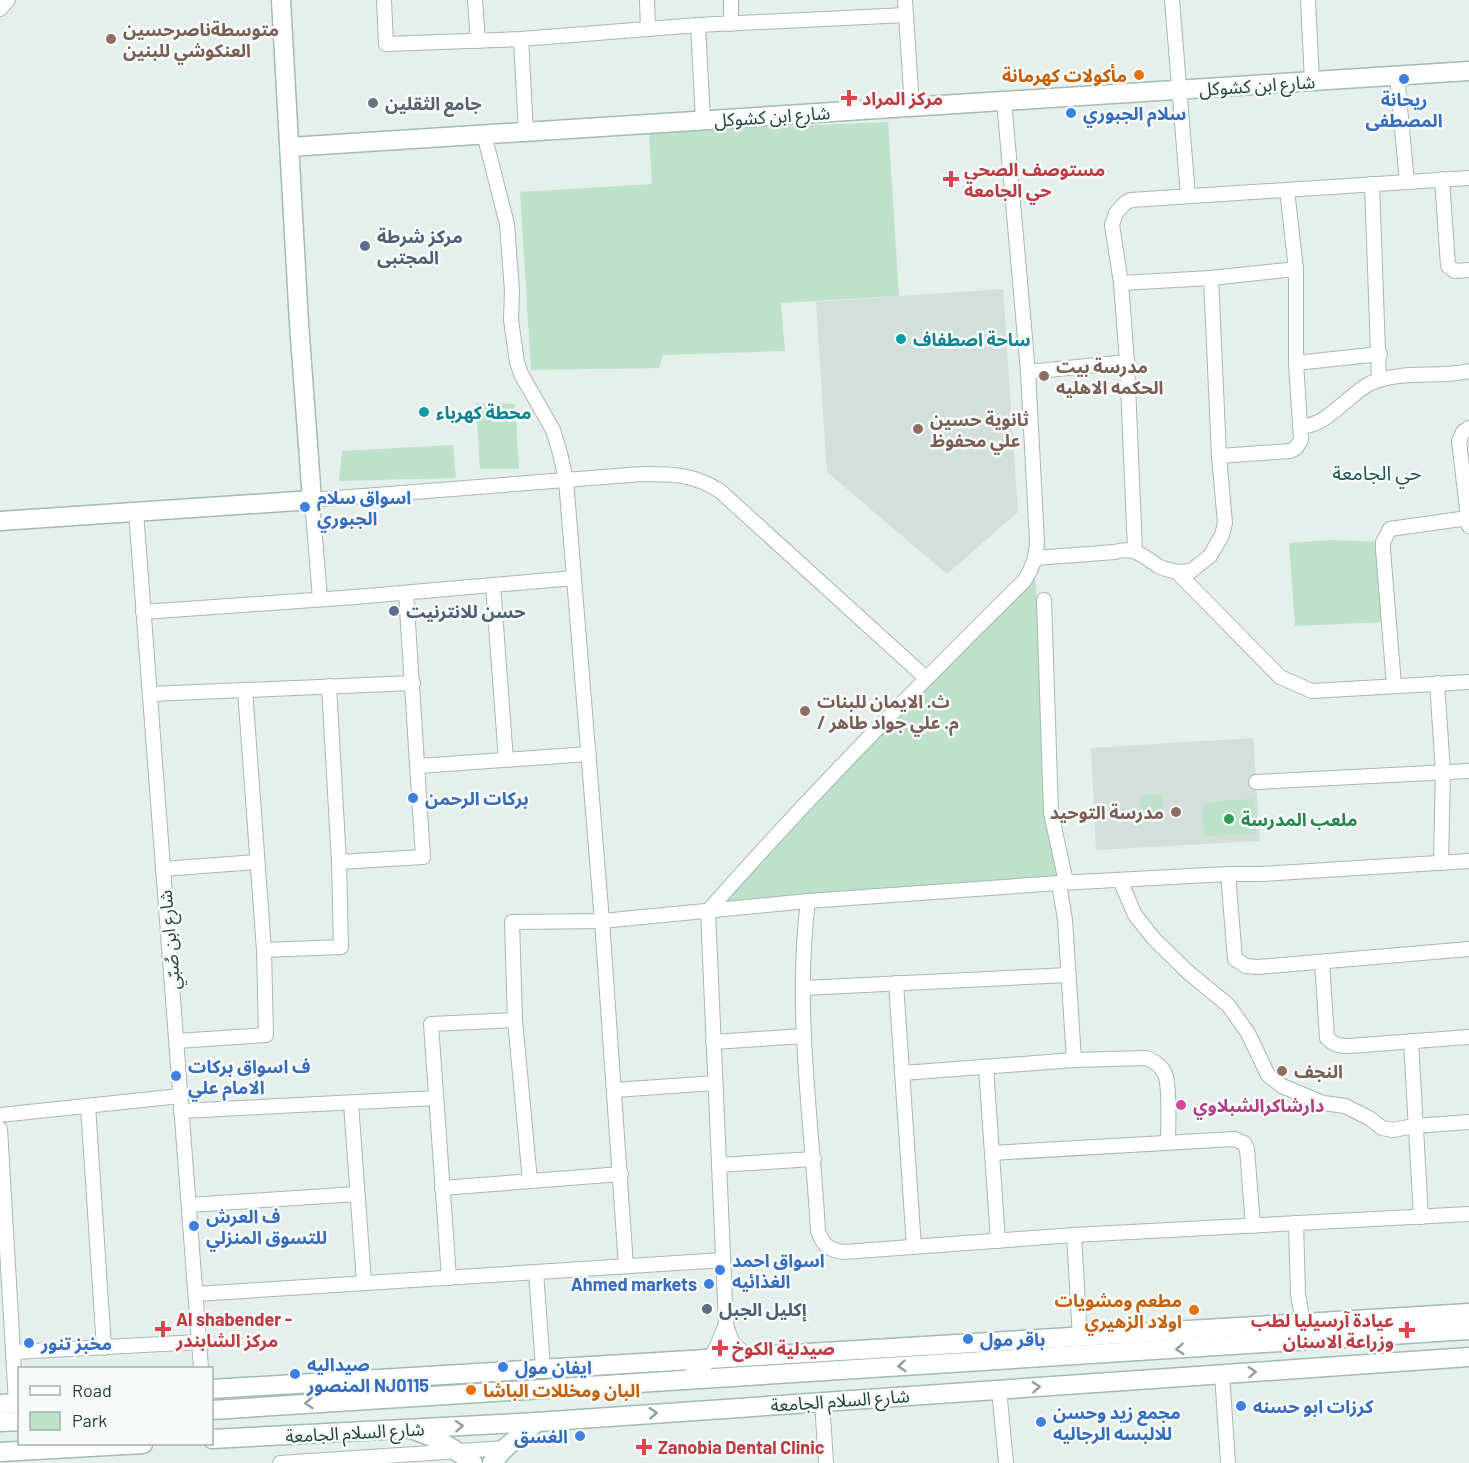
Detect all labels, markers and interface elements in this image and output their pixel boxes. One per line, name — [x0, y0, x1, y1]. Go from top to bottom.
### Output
place label: متوسطةناصرحسين العنكوشي للبنين — [123, 18, 279, 65]
marker: متوسطةناصرحسين العنكوشي للبنين — [104, 32, 118, 46]
place label: مأكولات كهرمانة — [1002, 63, 1127, 87]
marker: مأكولات كهرمانة — [1132, 68, 1146, 82]
street label: شارع ابن كشوكل — [1198, 70, 1316, 104]
marker: ريحانة المصطفى — [1397, 72, 1411, 86]
place label: مركز المراد — [862, 87, 943, 110]
place label: ريحانة المصطفى — [1365, 88, 1443, 131]
marker: مركز المراد — [840, 89, 858, 107]
place label: جامع الثقلين — [385, 92, 482, 117]
marker: جامع الثقلين — [366, 96, 380, 110]
street label: شارع ابن كشوكل — [713, 101, 831, 135]
place label: سلام الجبوري — [1083, 102, 1186, 128]
marker: سلام الجبوري — [1064, 106, 1078, 120]
place label: مستوصف الصحي حي الجامعة — [964, 158, 1105, 205]
marker: مستوصف الصحي حي الجامعة — [942, 170, 960, 188]
place label: مركز شرطة المجتبى — [377, 225, 463, 268]
marker: مركز شرطة المجتبى — [358, 239, 372, 253]
place label: ساحة اصطفاف — [913, 328, 1031, 350]
marker: ساحة اصطفاف — [894, 332, 908, 346]
place label: مدرسة بيت الحكمه الاهليه — [1056, 355, 1163, 398]
marker: مدرسة بيت الحكمه الاهليه — [1037, 369, 1051, 383]
place label: محطة كهرباء — [436, 401, 531, 424]
marker: محطة كهرباء — [417, 405, 431, 419]
place label: ثانوية حسين علي محفوظ — [930, 408, 1029, 455]
marker: ثانوية حسين علي محفوظ — [911, 422, 925, 436]
district label: حي الجامعة — [1332, 460, 1422, 489]
place label: اسواق سلام الجبوري — [317, 486, 411, 533]
marker: اسواق سلام الجبوري — [298, 500, 312, 514]
place label: حسن للانترنيت — [406, 600, 526, 623]
marker: حسن للانترنيت — [387, 604, 401, 618]
place label: ث. الايمان للبنات / م. علي جواد طاهر — [817, 690, 959, 737]
marker: ث. الايمان للبنات / م. علي جواد طاهر — [798, 704, 812, 718]
place label: بركات الرحمن — [425, 787, 529, 810]
marker: بركات الرحمن — [406, 791, 420, 805]
place label: مدرسة التوحيد — [1050, 801, 1164, 824]
marker: مدرسة التوحيد — [1169, 805, 1183, 819]
place label: ملعب المدرسة — [1241, 808, 1357, 831]
marker: ملعب المدرسة — [1222, 812, 1236, 826]
street label: شارع ابن صُبّي — [154, 889, 188, 991]
place label: ف اسواق بركات الامام علي — [188, 1055, 310, 1102]
place label: النجف — [1294, 1060, 1343, 1082]
marker: النجف — [1275, 1064, 1289, 1078]
marker: ف اسواق بركات الامام علي — [169, 1069, 183, 1083]
place label: دارشاكرالشبلاوي — [1193, 1094, 1324, 1120]
marker: دارشاكرالشبلاوي — [1174, 1098, 1188, 1112]
place label: ف العرش للتسوق المنزلي — [206, 1205, 327, 1252]
marker: ف العرش للتسوق المنزلي — [187, 1219, 201, 1233]
place label: اسواق احمد الغذائيه — [732, 1249, 825, 1292]
marker: اسواق احمد الغذائيه — [713, 1263, 727, 1277]
place label: Ahmed markets — [571, 1273, 697, 1295]
marker: Ahmed markets — [702, 1277, 716, 1291]
place label: مطعم ومشويات اولاد الزهيري — [1055, 1289, 1182, 1336]
place label: إكليل الجبل — [719, 1298, 807, 1322]
marker: إكليل الجبل — [700, 1302, 714, 1316]
marker: مطعم ومشويات اولاد الزهيري — [1187, 1303, 1201, 1317]
place label: Al shabender - مركز الشابندر — [175, 1308, 292, 1352]
place label: عيادة آرسيليا لطب وزراعة الاسنان — [1251, 1309, 1394, 1353]
marker: Al shabender - مركز الشابندر — [154, 1320, 172, 1338]
marker: عيادة آرسيليا لطب وزراعة الاسنان — [1398, 1321, 1416, 1339]
place label: باقر مول — [980, 1328, 1045, 1351]
place label: مخبز تنور — [40, 1332, 112, 1355]
marker: باقر مول — [961, 1332, 975, 1346]
marker: مخبز تنور — [22, 1336, 36, 1350]
place label: صيدلية الكوخ — [732, 1337, 835, 1362]
marker: صيدلية الكوخ — [713, 1341, 727, 1355]
one-way arrow — [1176, 1342, 1185, 1355]
place label: صيداليه المنصور NJ0115 — [306, 1353, 429, 1397]
place label: ايفان مول — [515, 1356, 592, 1379]
one-way arrow — [897, 1359, 906, 1372]
marker: ايفان مول — [496, 1360, 510, 1374]
one-way arrow — [1247, 1366, 1256, 1379]
legend — [18, 1367, 213, 1445]
marker: صيداليه المنصور NJ0115 — [288, 1367, 302, 1381]
text: Road — [72, 1379, 112, 1401]
place label: البان ومخللات الباشا — [483, 1379, 640, 1401]
one-way arrow — [1032, 1380, 1041, 1393]
marker: البان ومخللات الباشا — [464, 1383, 478, 1397]
street label: شارع السلام الجامعة — [770, 1384, 911, 1420]
place label: كرزات ابو حسنه — [1253, 1395, 1374, 1418]
one-way arrow — [304, 1397, 313, 1410]
marker: كرزات ابو حسنه — [1234, 1399, 1248, 1413]
place label: مجمع زيد وحسن للالبسه الرجاليه — [1053, 1401, 1181, 1445]
one-way arrow — [649, 1407, 658, 1420]
text: Park — [72, 1409, 107, 1431]
marker: مجمع زيد وحسن للالبسه الرجاليه — [1034, 1415, 1048, 1429]
street label: شارع السلام الجامعة — [285, 1417, 425, 1451]
one-way arrow — [454, 1420, 463, 1433]
place label: الغسق — [514, 1425, 568, 1448]
marker: الغسق — [573, 1429, 587, 1443]
place label: Zanobia Dental Clinic — [658, 1436, 825, 1458]
marker: Zanobia Dental Clinic — [635, 1438, 653, 1456]

